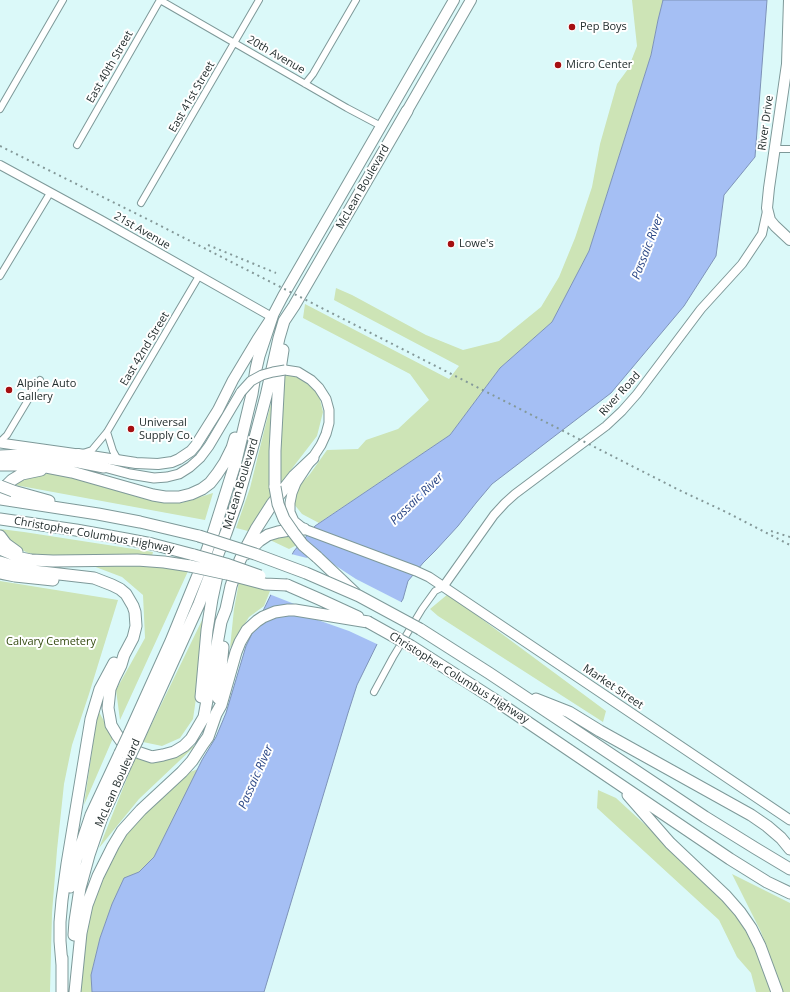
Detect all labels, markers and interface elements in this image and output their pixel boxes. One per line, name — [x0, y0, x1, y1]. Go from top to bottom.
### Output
place label: Pep Boys — [580, 20, 627, 34]
marker: Pep Boys — [567, 22, 577, 32]
street label: East 40th Street — [84, 29, 136, 105]
street label: 20th Avenue — [245, 33, 307, 77]
place label: Micro Center — [566, 58, 632, 72]
street label: East 41st Street — [166, 59, 218, 135]
marker: Micro Center — [553, 60, 563, 70]
street label: River Drive — [756, 95, 776, 151]
street label: McLean Boulevard — [334, 143, 392, 231]
street label: 21st Avenue — [111, 210, 173, 252]
water label: Passaic River — [629, 212, 667, 282]
place label: Lowe's — [459, 237, 494, 251]
marker: Lowe's — [446, 239, 456, 249]
street label: East 42nd Street — [118, 310, 172, 388]
street label: River Road — [597, 369, 643, 419]
place label: Alpine Auto Gallery — [17, 377, 76, 403]
marker: Alpine Auto Gallery — [4, 385, 14, 395]
place label: Universal Supply Co. — [139, 416, 193, 442]
marker: Universal Supply Co. — [126, 424, 136, 434]
street label: McLean Boulevard — [221, 437, 261, 531]
water label: Passaic River — [387, 470, 447, 528]
street label: Christopher Columbus Highway — [13, 514, 175, 556]
street label: Christopher Columbus Highway — [387, 629, 531, 727]
park label: Calvary Cemetery — [6, 635, 96, 649]
street label: Market Street — [580, 662, 646, 712]
street label: McLean Boulevard — [93, 737, 143, 829]
water label: Passaic River — [236, 743, 276, 811]

